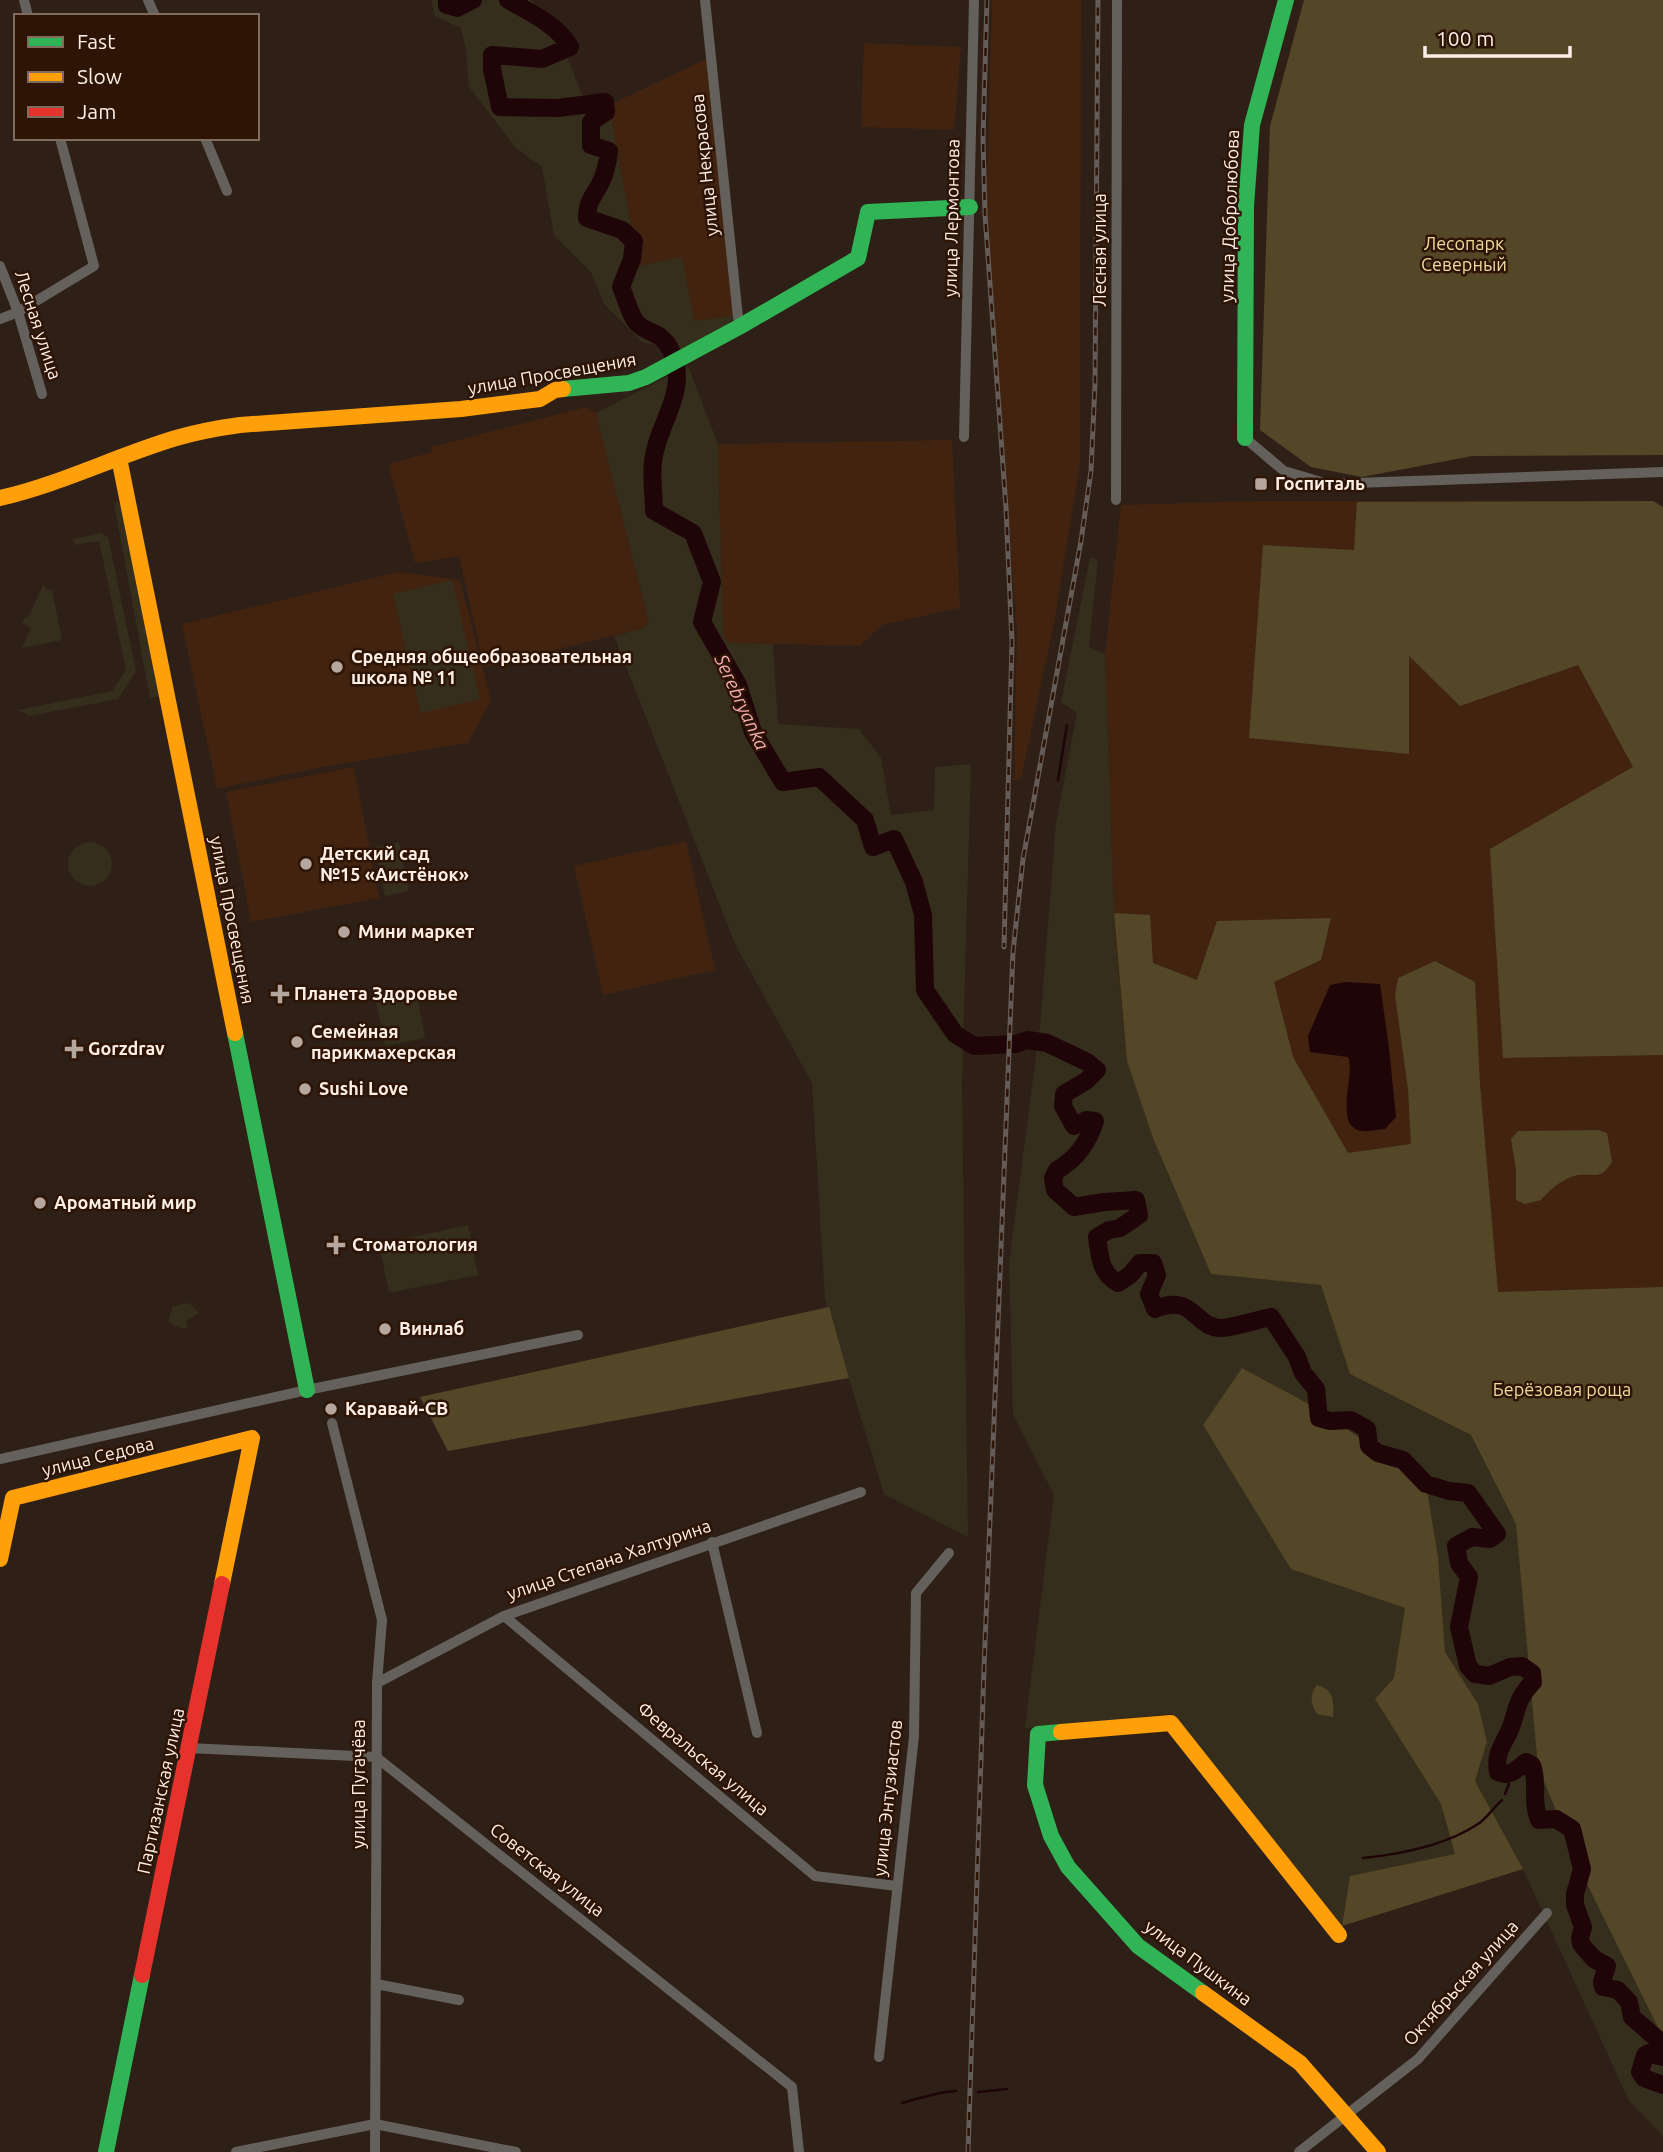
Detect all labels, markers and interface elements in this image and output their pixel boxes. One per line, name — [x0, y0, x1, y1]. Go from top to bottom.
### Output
legend — [14, 14, 259, 140]
scale bar — [1425, 14, 1570, 58]
text: 100 m — [1436, 26, 1494, 50]
text: Fast — [77, 29, 115, 53]
text: Slow — [77, 64, 122, 88]
street label: улица Некрасова — [687, 93, 721, 237]
text: Jam — [77, 99, 116, 123]
street label: улица Добролюбова — [1216, 129, 1242, 303]
street label: улица Лермонтова — [940, 139, 962, 297]
street label: Лесная улица — [1089, 193, 1109, 307]
park label: Лесопарк Северный — [1421, 233, 1507, 274]
street label: Лесная улица — [12, 268, 66, 382]
street label: улица Просвещения — [466, 348, 638, 398]
place label: Госпиталь — [1275, 473, 1365, 493]
marker: Госпиталь — [1253, 476, 1269, 492]
place label: Средняя общеобразовательная школа № 11 — [351, 646, 632, 687]
water label: Serebryanka — [710, 650, 774, 753]
marker: Средняя общеобразовательная школа № 11 — [329, 659, 345, 675]
street label: улица Просвещения — [207, 834, 259, 1005]
place label: Детский сад №15 «Аистёнок» — [320, 843, 469, 884]
marker: Детский сад №15 «Аистёнок» — [298, 856, 314, 872]
place label: Мини маркет — [358, 921, 474, 941]
marker: Мини маркет — [336, 924, 352, 940]
place label: Планета Здоровье — [294, 983, 458, 1003]
marker: Планета Здоровье — [272, 986, 288, 1002]
place label: Семейная парикмахерская — [311, 1021, 456, 1062]
marker: Семейная парикмахерская — [289, 1034, 305, 1050]
place label: Gorzdrav — [88, 1038, 165, 1058]
marker: Gorzdrav — [66, 1041, 82, 1057]
place label: Sushi Love — [319, 1078, 408, 1098]
marker: Sushi Love — [297, 1081, 313, 1097]
place label: Ароматный мир — [54, 1192, 196, 1212]
marker: Ароматный мир — [32, 1195, 48, 1211]
place label: Стоматология — [352, 1234, 478, 1254]
marker: Стоматология — [326, 1235, 346, 1255]
place label: Винлаб — [399, 1318, 464, 1338]
marker: Винлаб — [377, 1321, 393, 1337]
park label: Берёзовая роща — [1493, 1379, 1631, 1399]
place label: Каравай-СВ — [345, 1398, 448, 1418]
marker: Каравай-СВ — [323, 1401, 339, 1417]
street label: улица Седова — [40, 1432, 156, 1480]
street label: улица Степана Халтурина — [504, 1515, 713, 1603]
street label: Февральская улица — [634, 1698, 773, 1819]
street label: Партизанская улица — [133, 1706, 187, 1876]
street label: улица Энтузиастов — [869, 1718, 905, 1877]
street label: улица Пугачёва — [348, 1719, 368, 1849]
street label: Советская улица — [487, 1818, 609, 1920]
street label: улица Пушкина — [1141, 1915, 1256, 2009]
street label: Октябрьская улица — [1399, 1916, 1522, 2049]

